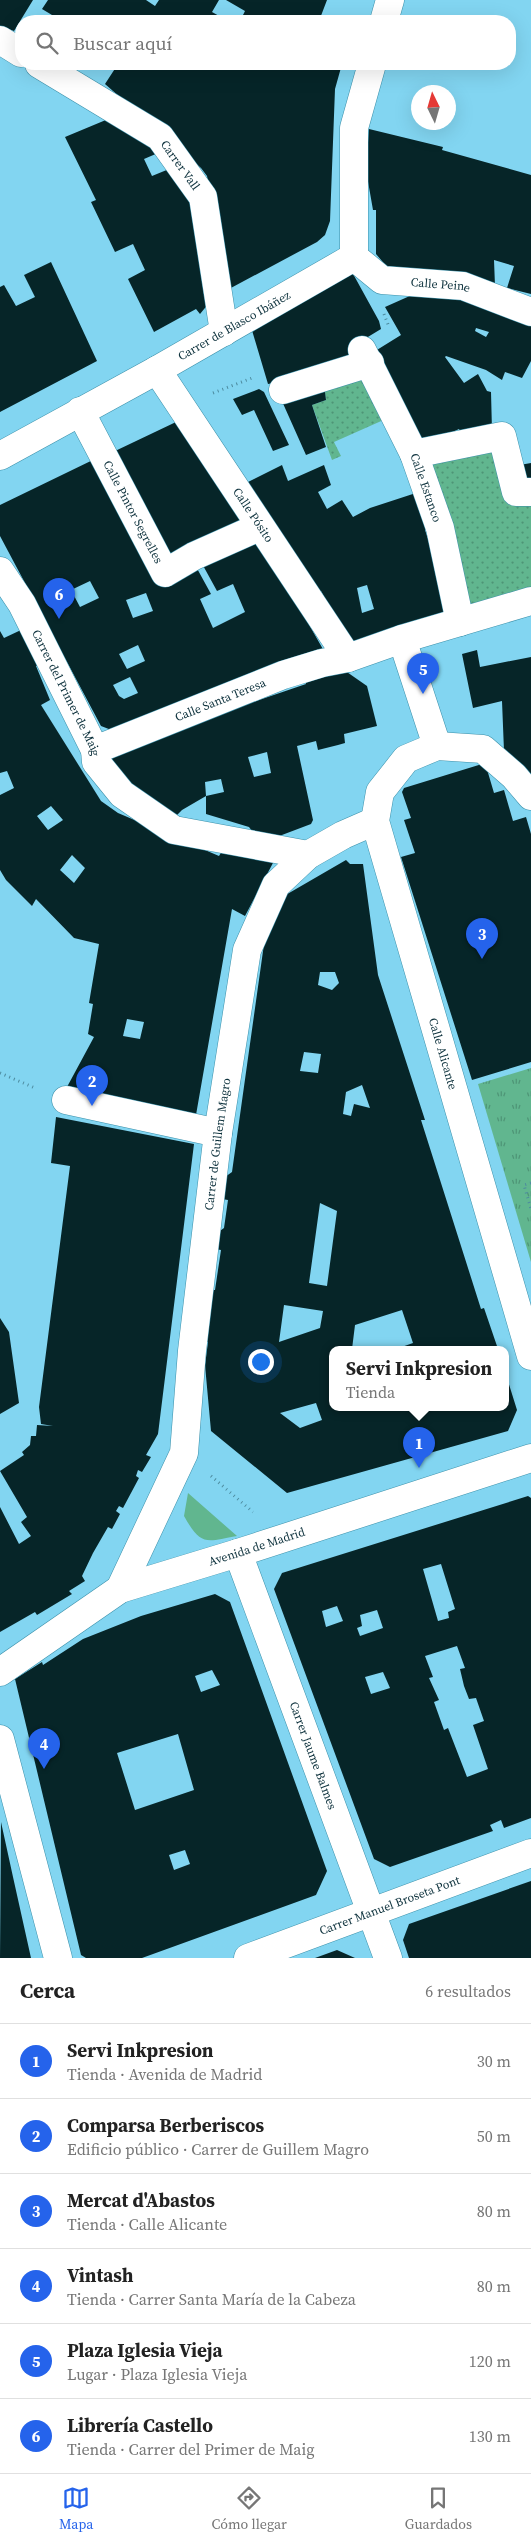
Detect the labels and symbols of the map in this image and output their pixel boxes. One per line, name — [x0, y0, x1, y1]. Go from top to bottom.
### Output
north arrow — [411, 85, 456, 130]
street label: Carrer Vall — [157, 137, 204, 194]
street label: Calle Peine — [410, 274, 473, 296]
street label: Carrer de Blasco Ibáñez — [175, 287, 294, 364]
street label: Calle Estanco — [406, 451, 445, 525]
street label: Calle Pintor Segrelles — [99, 458, 167, 566]
street label: Calle Pósito — [229, 485, 277, 546]
pin: 6 — [43, 578, 75, 619]
street label: Carrer del Primer de Maig — [28, 627, 103, 757]
pin: 5 — [407, 653, 439, 694]
street label: Calle Santa Teresa — [172, 674, 269, 725]
pin: 3 — [466, 918, 498, 959]
street label: Calle Alicante — [425, 1016, 461, 1092]
pin: 2 — [76, 1065, 108, 1106]
street label: Carrer de Guillem Magro — [201, 1076, 235, 1211]
your location — [248, 1349, 274, 1375]
pin: 1 — [403, 1427, 435, 1468]
street label: Avenida de Madrid — [207, 1524, 307, 1570]
street label: Carrer Jaume Balmes — [286, 1699, 340, 1812]
pin: 4 — [28, 1728, 60, 1769]
street label: Carrer Manuel Broseta Pont — [317, 1872, 462, 1939]

